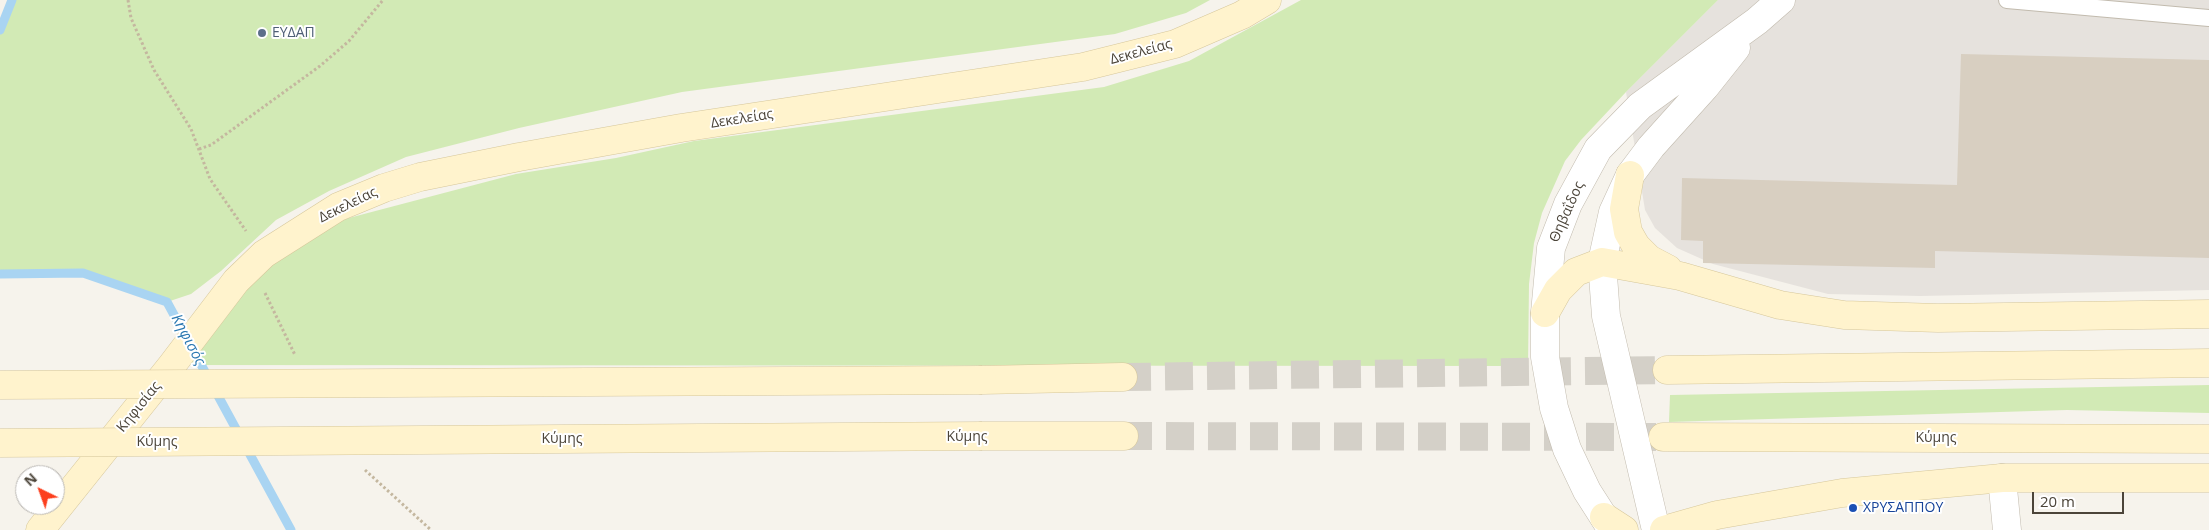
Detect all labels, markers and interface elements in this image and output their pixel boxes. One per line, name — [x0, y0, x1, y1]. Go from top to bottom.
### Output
place label: ΕΥΔΑΠ — [272, 25, 315, 41]
marker: ΕΥΔΑΠ — [256, 27, 268, 39]
street label: Δεκελείας — [1108, 36, 1174, 68]
street label: Δεκελείας — [710, 106, 774, 132]
street label: Θηβαΐδος — [1546, 179, 1588, 245]
street label: Δεκελείας — [316, 184, 380, 226]
water label: Κηφισός — [167, 311, 209, 369]
street label: Κηφισίας — [113, 378, 165, 436]
street label: Κύμης — [946, 429, 988, 445]
street label: Κύμης — [1915, 430, 1957, 446]
street label: Κύμης — [541, 431, 583, 447]
street label: Κύμης — [136, 434, 178, 450]
north arrow — [15, 465, 65, 515]
text: N — [20, 468, 41, 490]
scale bar — [2034, 482, 2126, 514]
text: 20 m — [2040, 491, 2075, 511]
place label: ΧΡΥΣΑΠΠΟΥ — [1863, 500, 1943, 516]
marker: ΧΡΥΣΑΠΠΟΥ — [1847, 502, 1859, 514]

